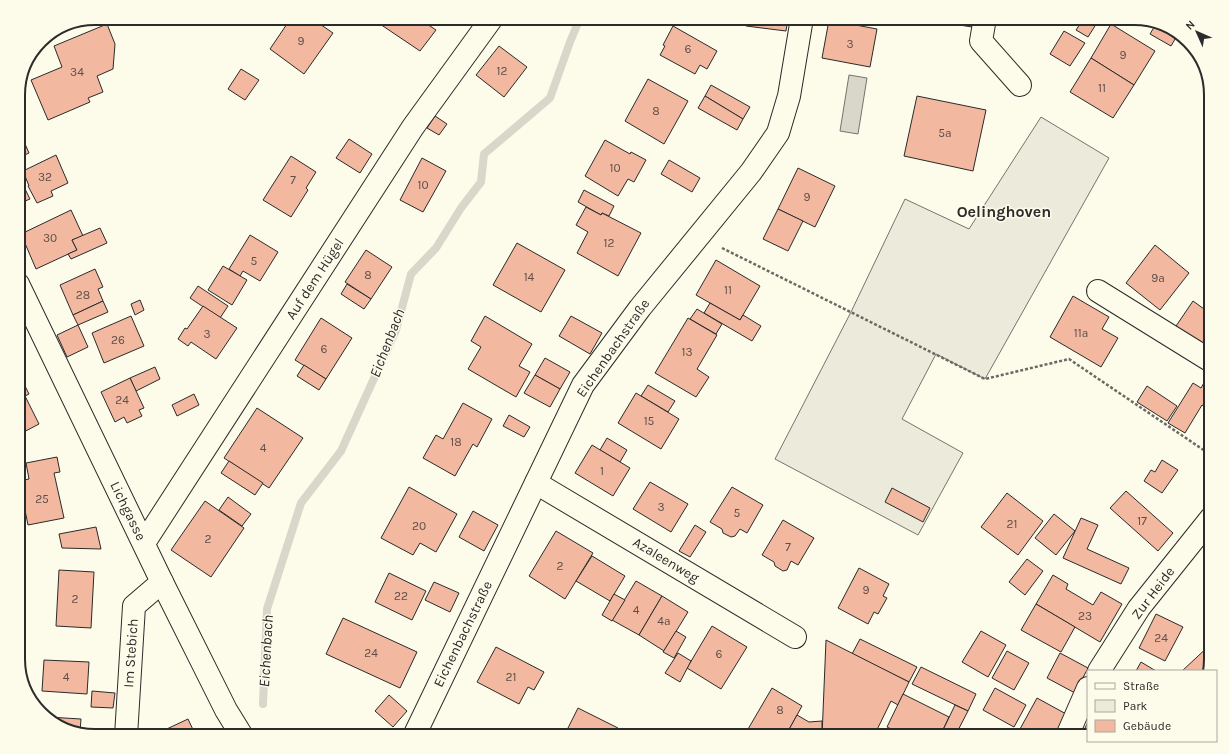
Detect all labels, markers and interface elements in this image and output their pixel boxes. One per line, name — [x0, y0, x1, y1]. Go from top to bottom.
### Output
north arrow — [1177, 12, 1217, 52]
text: N — [1183, 18, 1198, 33]
house number: 9 — [298, 34, 305, 48]
house number: 3 — [846, 37, 854, 51]
house number: 6 — [685, 42, 692, 56]
house number: 9 — [1120, 48, 1127, 62]
house number: 12 — [497, 64, 508, 78]
house number: 34 — [70, 65, 84, 79]
house number: 11 — [1098, 81, 1106, 95]
house number: 8 — [652, 104, 660, 118]
house number: 5a — [938, 126, 952, 140]
house number: 10 — [609, 161, 621, 175]
house number: 32 — [38, 170, 52, 184]
house number: 7 — [290, 173, 296, 187]
house number: 10 — [417, 178, 429, 192]
house number: 9 — [804, 190, 811, 204]
district label: Oelinghoven — [957, 202, 1051, 221]
house number: 30 — [43, 231, 57, 245]
street label: Auf dem Hügel — [282, 235, 348, 323]
house number: 12 — [604, 236, 615, 250]
house number: 5 — [251, 254, 258, 268]
house number: 8 — [364, 268, 372, 282]
house number: 14 — [524, 270, 535, 284]
house number: 9a — [1151, 271, 1165, 285]
house number: 11 — [724, 283, 732, 297]
house number: 28 — [76, 288, 90, 302]
street label: Eichenbachstraße — [573, 296, 653, 400]
water label: Eichenbach — [366, 306, 408, 380]
house number: 11a — [1074, 326, 1088, 340]
house number: 3 — [203, 327, 211, 341]
house number: 26 — [111, 333, 125, 347]
house number: 6 — [321, 342, 328, 356]
house number: 13 — [681, 345, 693, 359]
house number: 24 — [115, 393, 129, 407]
house number: 15 — [644, 414, 655, 428]
house number: 18 — [450, 435, 462, 449]
house number: 4 — [260, 441, 267, 455]
house number: 1 — [600, 464, 604, 478]
street label: Lichgasse — [106, 479, 150, 543]
house number: 25 — [35, 492, 49, 506]
house number: 3 — [657, 500, 665, 514]
house number: 5 — [734, 506, 741, 520]
house number: 17 — [1137, 514, 1147, 528]
house number: 21 — [1007, 517, 1017, 531]
house number: 20 — [412, 519, 426, 533]
house number: 2 — [205, 532, 212, 546]
street label: Azaleenweg — [630, 534, 702, 586]
house number: 7 — [785, 540, 791, 554]
house number: 2 — [557, 559, 564, 573]
street label: Zur Heide — [1128, 563, 1178, 623]
street label: Eichenbachstraße — [430, 578, 496, 690]
house number: 9 — [863, 583, 870, 597]
house number: 22 — [394, 589, 408, 603]
house number: 2 — [72, 592, 79, 606]
house number: 4 — [633, 603, 640, 617]
house number: 23 — [1078, 609, 1092, 623]
water label: Eichenbach — [255, 614, 277, 688]
house number: 4a — [657, 614, 671, 628]
street label: Im Stebich — [120, 618, 142, 688]
house number: 24 — [1154, 631, 1168, 645]
house number: 24 — [364, 646, 378, 660]
house number: 6 — [716, 647, 723, 661]
house number: 4 — [63, 670, 70, 684]
house number: 21 — [506, 670, 516, 684]
legend — [1087, 670, 1217, 742]
text: Straße — [1123, 679, 1159, 693]
text: Park — [1123, 699, 1148, 713]
house number: 8 — [776, 703, 784, 717]
text: Gebäude — [1123, 719, 1171, 733]

